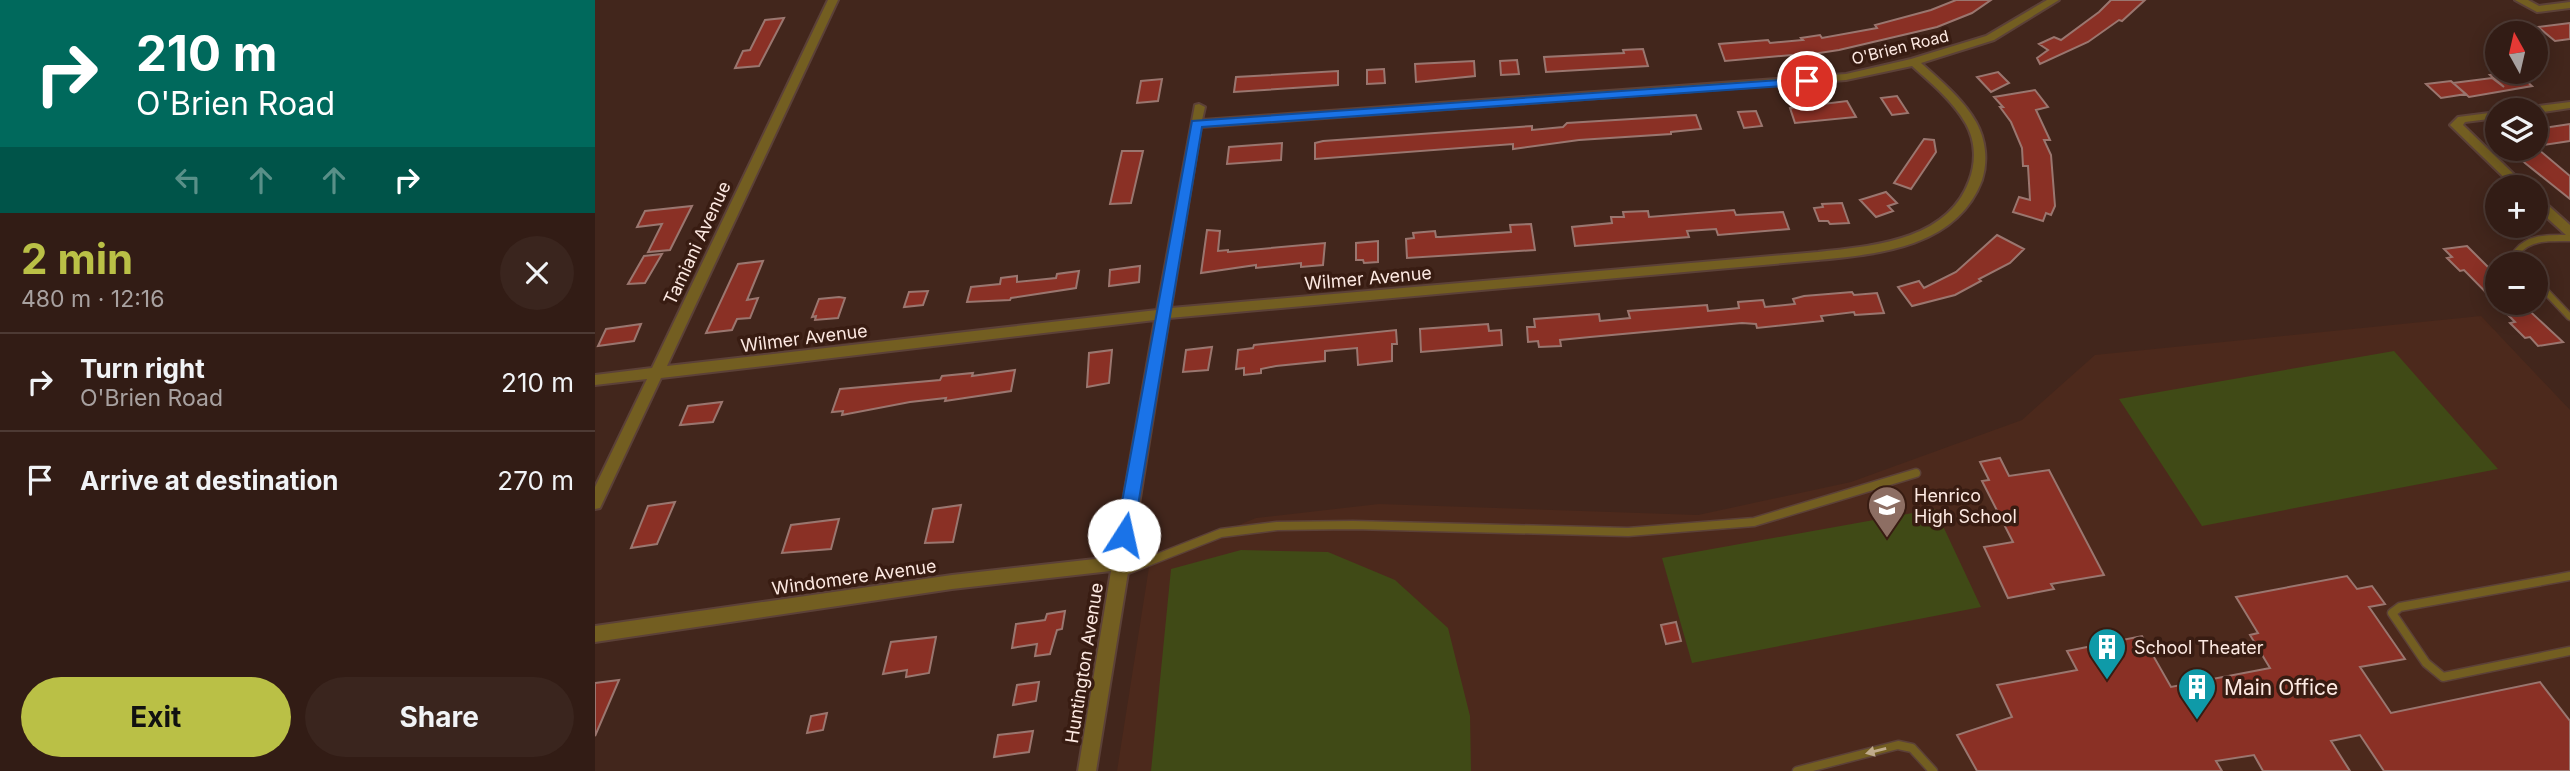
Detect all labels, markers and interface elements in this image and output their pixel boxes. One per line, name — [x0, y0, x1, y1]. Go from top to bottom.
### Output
north arrow — [2485, 21, 2548, 84]
map controls — [2485, 21, 2548, 315]
text: 210 m — [136, 24, 277, 83]
street label: O'Brien Road — [1849, 25, 1951, 69]
icon: right — [21, 28, 112, 119]
pin — [1777, 51, 1837, 111]
icon: arrive — [1788, 62, 1826, 100]
text: O'Brien Road — [136, 84, 335, 123]
button: layers — [2485, 98, 2548, 161]
icon: left — [169, 161, 207, 199]
icon: ahead — [242, 161, 280, 199]
icon: ahead — [315, 161, 353, 199]
icon: right — [388, 161, 426, 199]
button: + — [2485, 175, 2548, 238]
street label: Tamiani Avenue — [659, 178, 735, 308]
text: 2 min — [21, 233, 133, 284]
button: close — [500, 236, 574, 310]
button: − — [2485, 252, 2548, 315]
street label: Wilmer Avenue — [1303, 262, 1433, 294]
text: 480 m · 12:16 — [21, 285, 164, 313]
street label: Wilmer Avenue — [739, 320, 869, 356]
text: Turn right — [80, 353, 205, 384]
icon: right — [21, 363, 59, 401]
text: 210 m — [501, 367, 574, 398]
text: O'Brien Road — [80, 384, 223, 412]
icon: arrive — [21, 461, 59, 499]
text: Arrive at destination — [80, 465, 339, 496]
text: 270 m — [497, 465, 574, 496]
school or university icon: Henrico High School — [1866, 484, 1908, 539]
place label: Henrico High School — [1914, 485, 2017, 527]
position arrow — [1087, 498, 1161, 572]
street label: Windomere Avenue — [770, 555, 938, 599]
street label: Huntington Avenue — [1061, 581, 1107, 745]
building icon: School Theater — [2086, 626, 2128, 681]
place label: School Theater — [2134, 637, 2264, 658]
building icon: Main Office — [2176, 666, 2218, 721]
place label: Main Office — [2224, 675, 2338, 700]
button: Exit — [21, 677, 291, 757]
button: Share — [305, 677, 574, 757]
one-way arrow — [1865, 746, 1887, 757]

